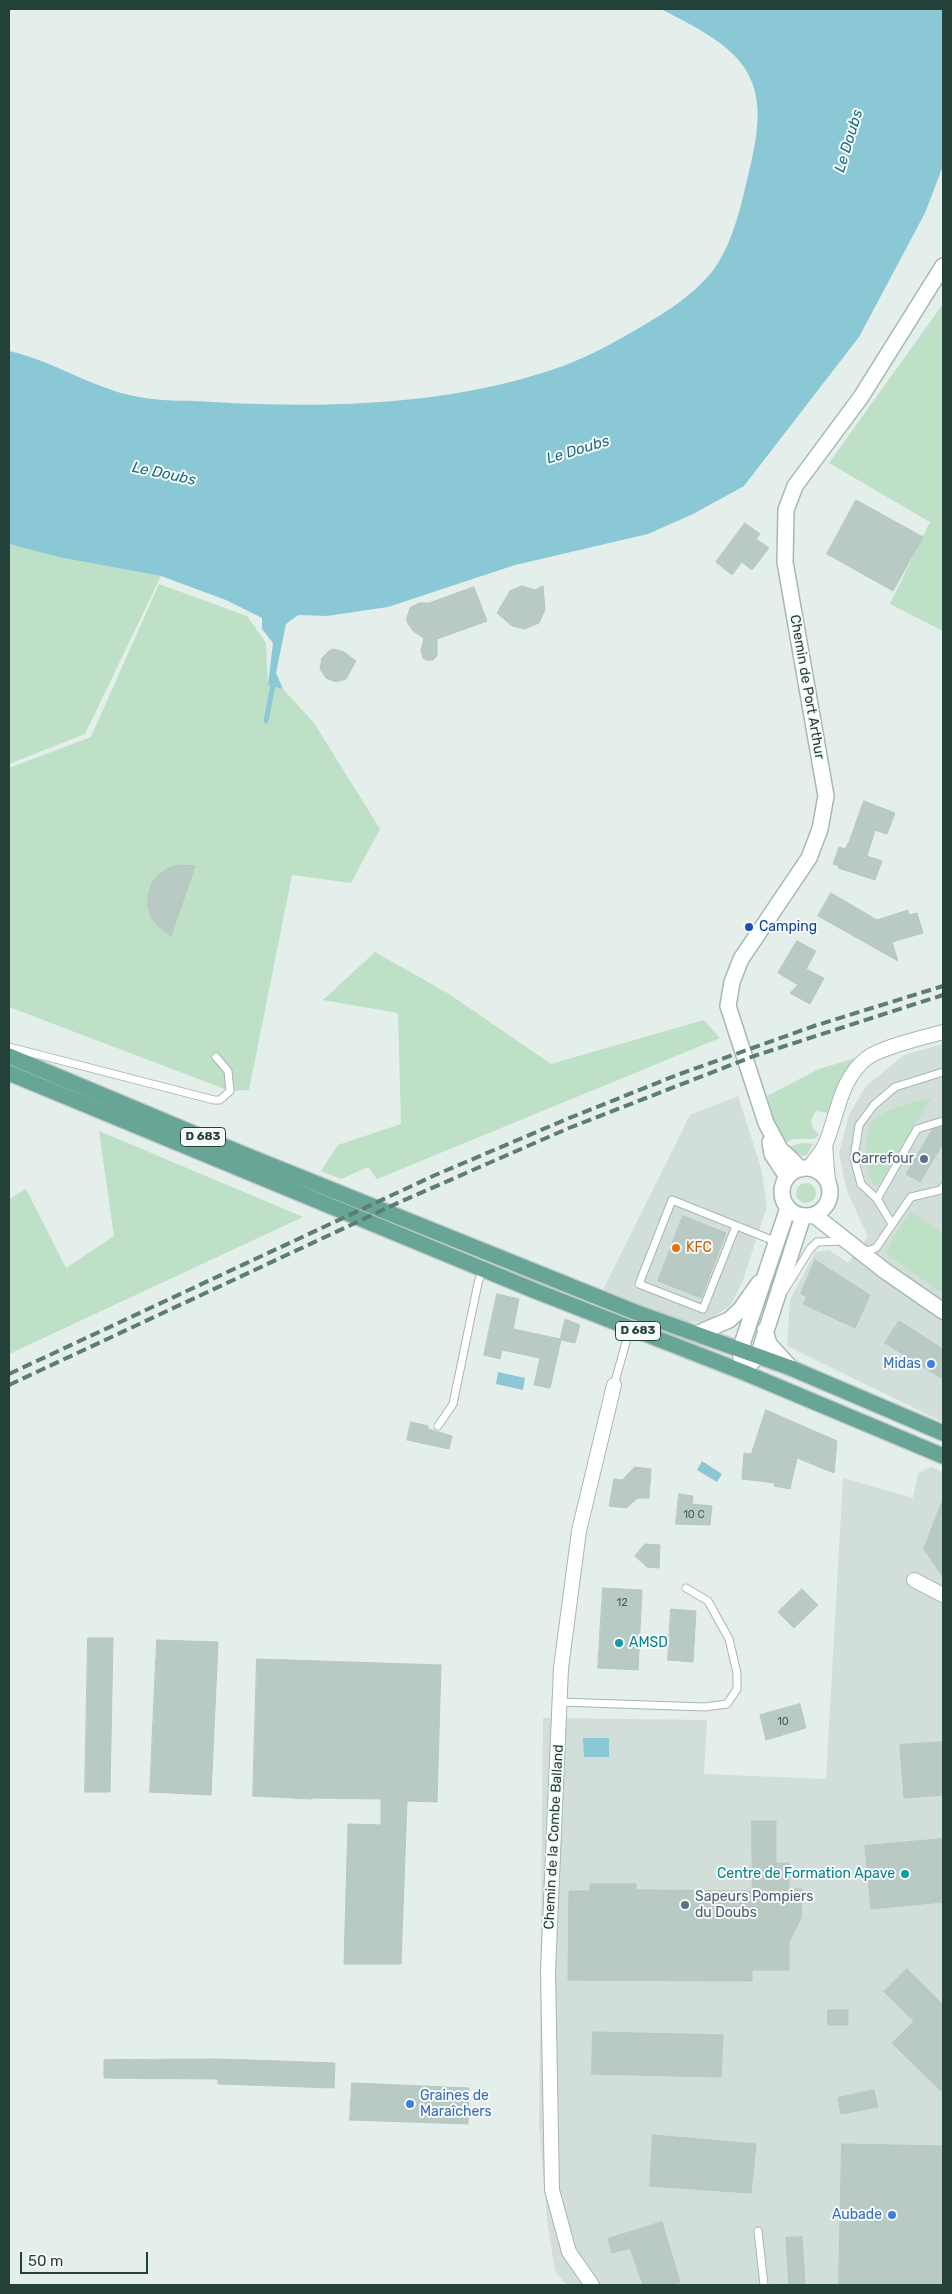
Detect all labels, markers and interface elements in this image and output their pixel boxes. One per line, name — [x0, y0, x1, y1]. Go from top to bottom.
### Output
water label: Le Doubs — [831, 107, 867, 175]
water label: Le Doubs — [544, 432, 612, 468]
water label: Le Doubs — [130, 458, 198, 490]
street label: Chemin de Port Arthur — [786, 613, 828, 761]
place label: Camping — [759, 919, 817, 935]
marker: Camping — [743, 921, 755, 933]
road number: D 683 — [180, 1128, 226, 1146]
place label: Carrefour — [852, 1151, 914, 1167]
marker: Carrefour — [918, 1153, 930, 1165]
place label: KFC — [686, 1240, 712, 1256]
marker: KFC — [670, 1242, 682, 1254]
road number: D 683 — [616, 1322, 660, 1340]
place label: Midas — [883, 1356, 921, 1372]
marker: Midas — [925, 1358, 937, 1370]
house number: 10 C — [683, 1508, 705, 1522]
house number: 12 — [616, 1596, 628, 1610]
place label: AMSD — [629, 1635, 668, 1651]
marker: AMSD — [613, 1637, 625, 1649]
house number: 10 — [777, 1715, 789, 1729]
street label: Chemin de la Combe Balland — [541, 1744, 567, 1930]
place label: Centre de Formation Apave — [717, 1866, 895, 1882]
marker: Centre de Formation Apave — [899, 1868, 911, 1880]
place label: Sapeurs Pompiers du Doubs — [695, 1889, 813, 1921]
marker: Sapeurs Pompiers du Doubs — [679, 1899, 691, 1911]
place label: Graines de Maraîchers — [420, 2088, 492, 2120]
marker: Graines de Maraîchers — [404, 2098, 416, 2110]
place label: Aubade — [832, 2207, 882, 2223]
marker: Aubade — [886, 2209, 898, 2221]
scale bar — [22, 2242, 150, 2274]
text: 50 m — [28, 2252, 63, 2270]

